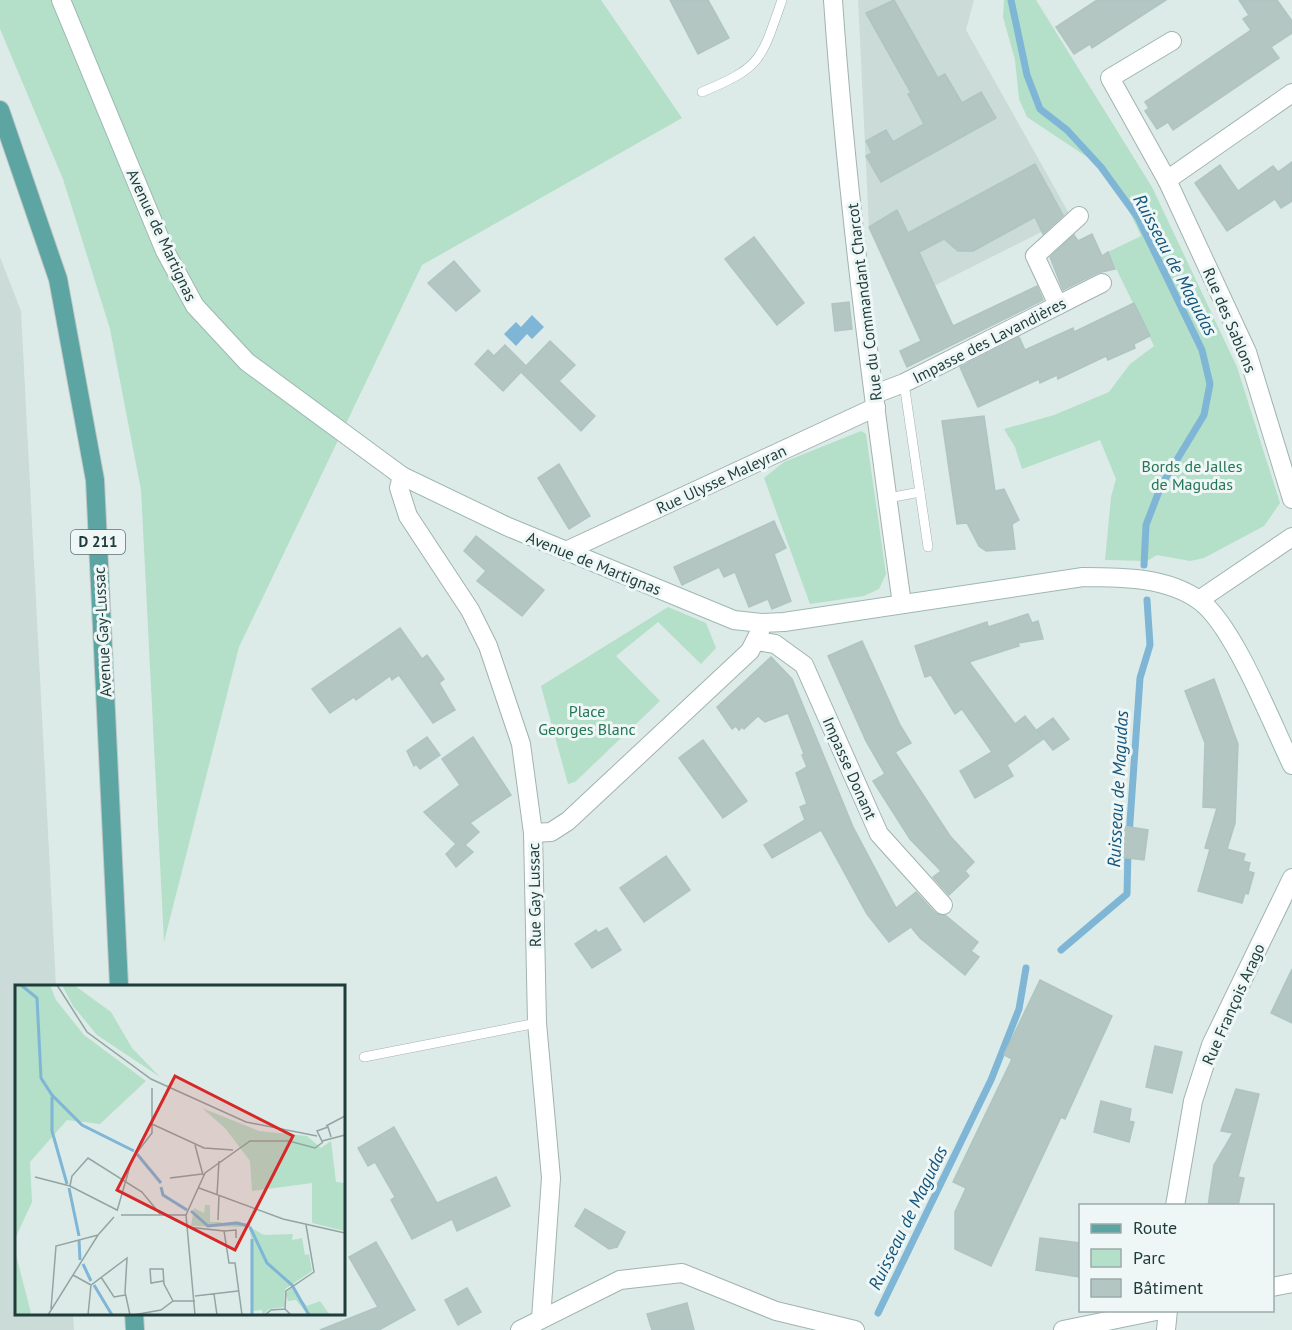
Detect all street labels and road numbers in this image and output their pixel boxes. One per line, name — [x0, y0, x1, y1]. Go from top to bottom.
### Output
street label: Avenue de Martignas — [123, 166, 201, 304]
street label: Rue du Commandant Charcot — [842, 202, 886, 402]
street label: Rue des Sablons — [1199, 265, 1261, 376]
street label: Impasse des Lavandières — [909, 293, 1069, 387]
street label: Rue Ulysse Maleyran — [653, 440, 789, 518]
street label: Avenue de Martignas — [524, 527, 665, 599]
road number: D 211 — [71, 530, 125, 554]
street label: Avenue Gay-Lussac — [89, 566, 115, 698]
street label: Impasse Donant — [818, 714, 882, 823]
street label: Rue Gay Lussac — [523, 843, 545, 947]
street label: Rue François Arago — [1197, 940, 1269, 1068]

